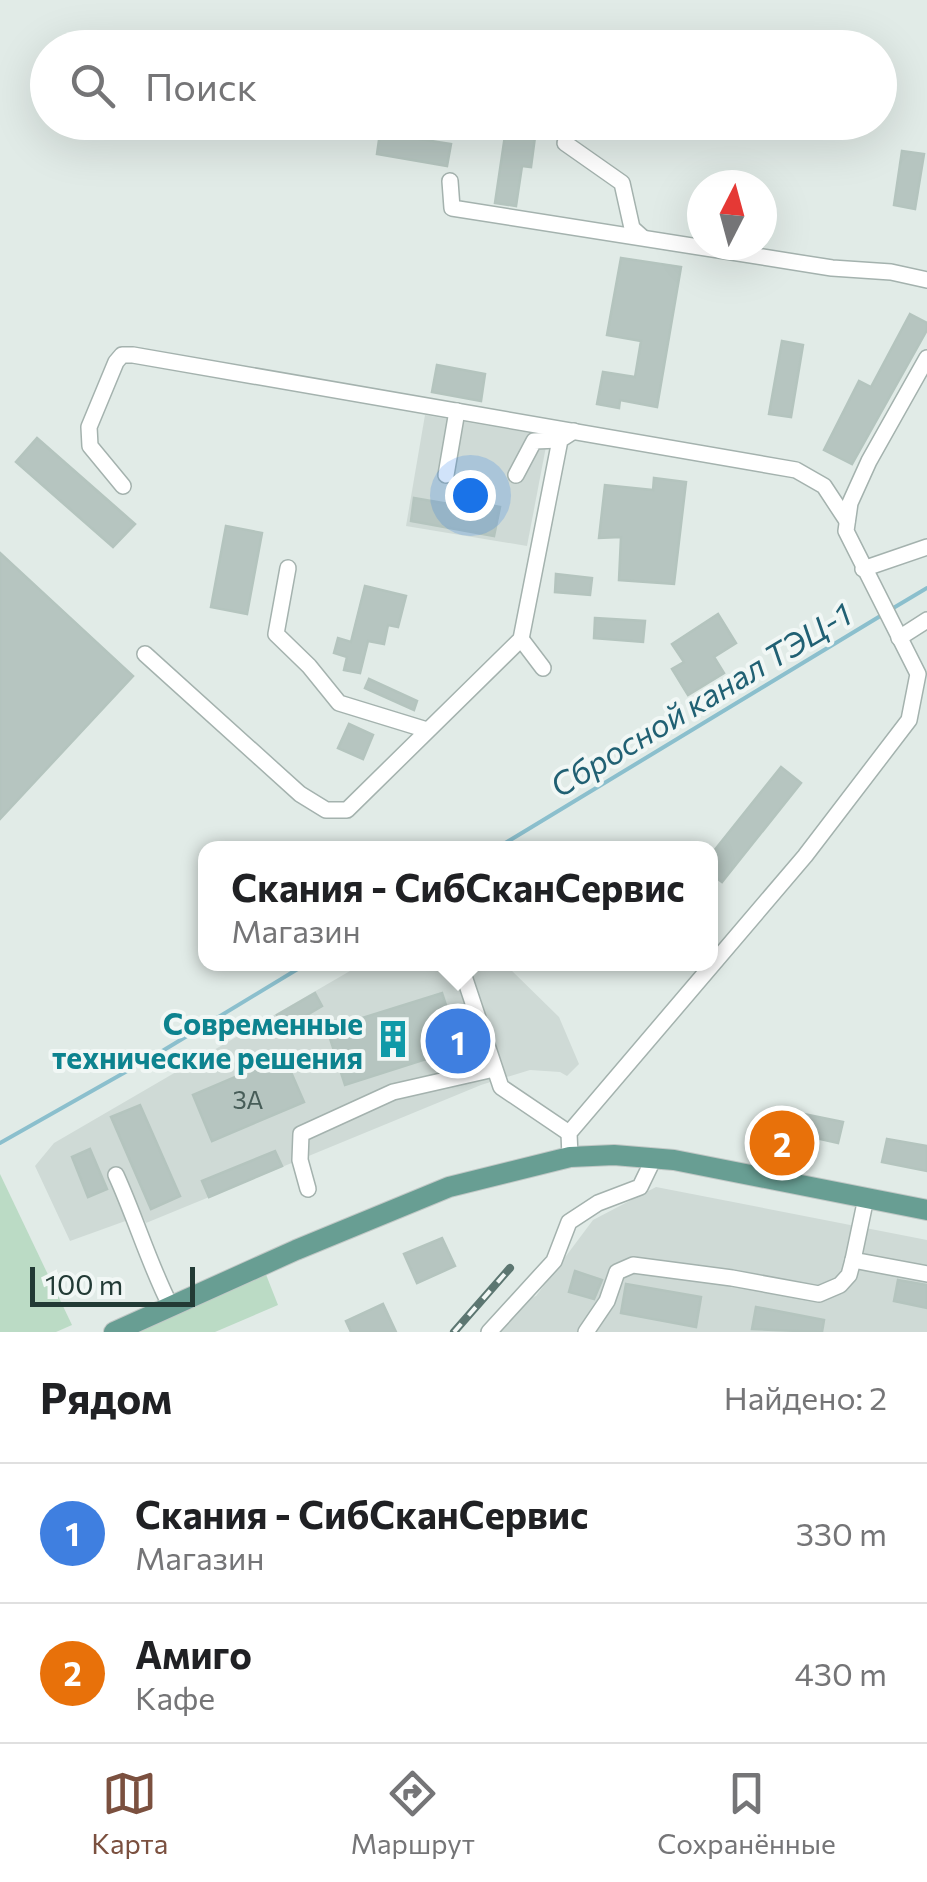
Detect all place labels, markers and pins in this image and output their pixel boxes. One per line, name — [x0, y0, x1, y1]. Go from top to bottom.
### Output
place label: Современные технические решения — [52, 1004, 363, 1075]
pin: 1 — [426, 1004, 490, 1078]
building icon: Современные технические решения — [372, 1018, 414, 1060]
pin: 2 — [750, 1106, 814, 1180]

